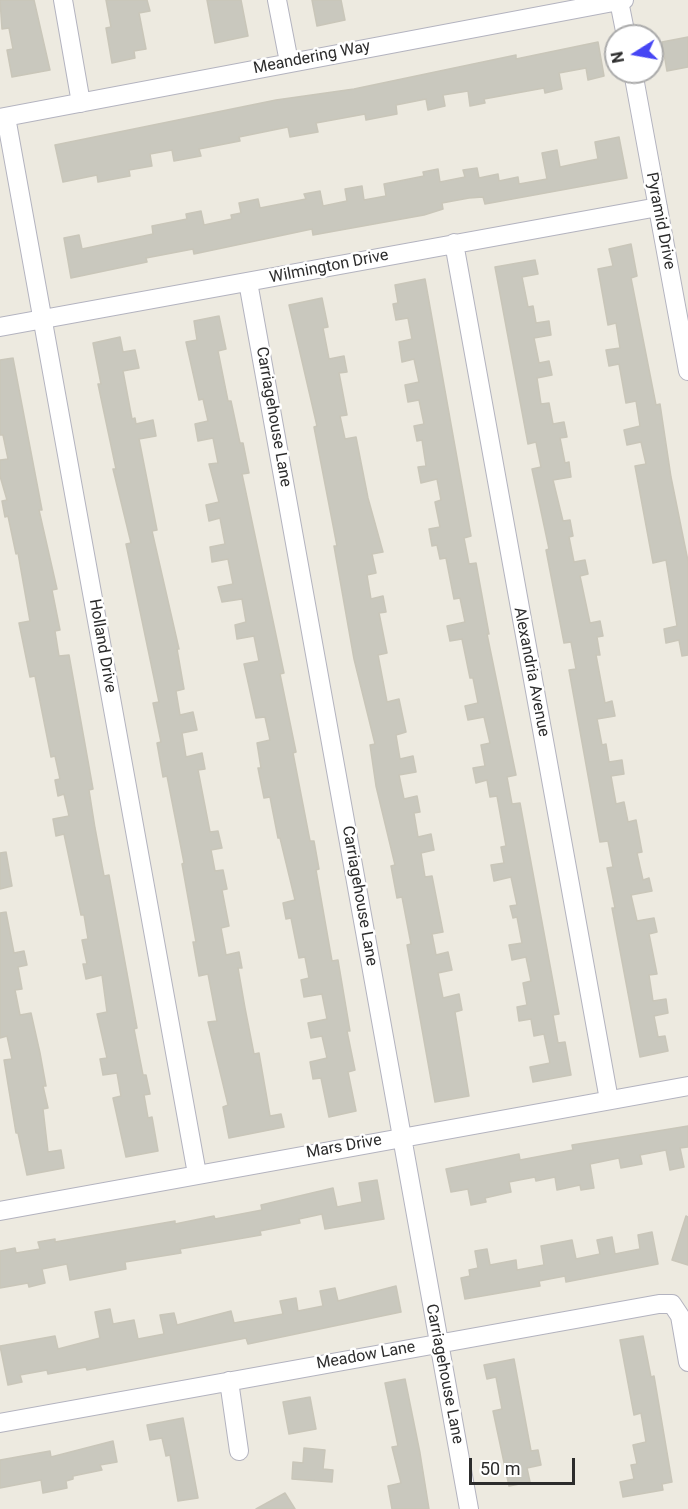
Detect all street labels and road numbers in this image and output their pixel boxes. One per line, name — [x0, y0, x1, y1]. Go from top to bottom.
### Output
street label: Meandering Way — [252, 37, 372, 79]
street label: Pyramid Drive — [641, 171, 679, 271]
street label: Wilmington Drive — [268, 246, 390, 288]
street label: Carriagehouse Lane — [251, 345, 295, 489]
street label: Holland Drive — [84, 598, 120, 694]
street label: Alexandria Avenue — [509, 606, 553, 738]
street label: Carriagehouse Lane — [337, 824, 381, 968]
street label: Mars Drive — [305, 1131, 383, 1163]
street label: Carriagehouse Lane — [421, 1302, 467, 1446]
street label: Meadow Lane — [315, 1338, 417, 1374]

